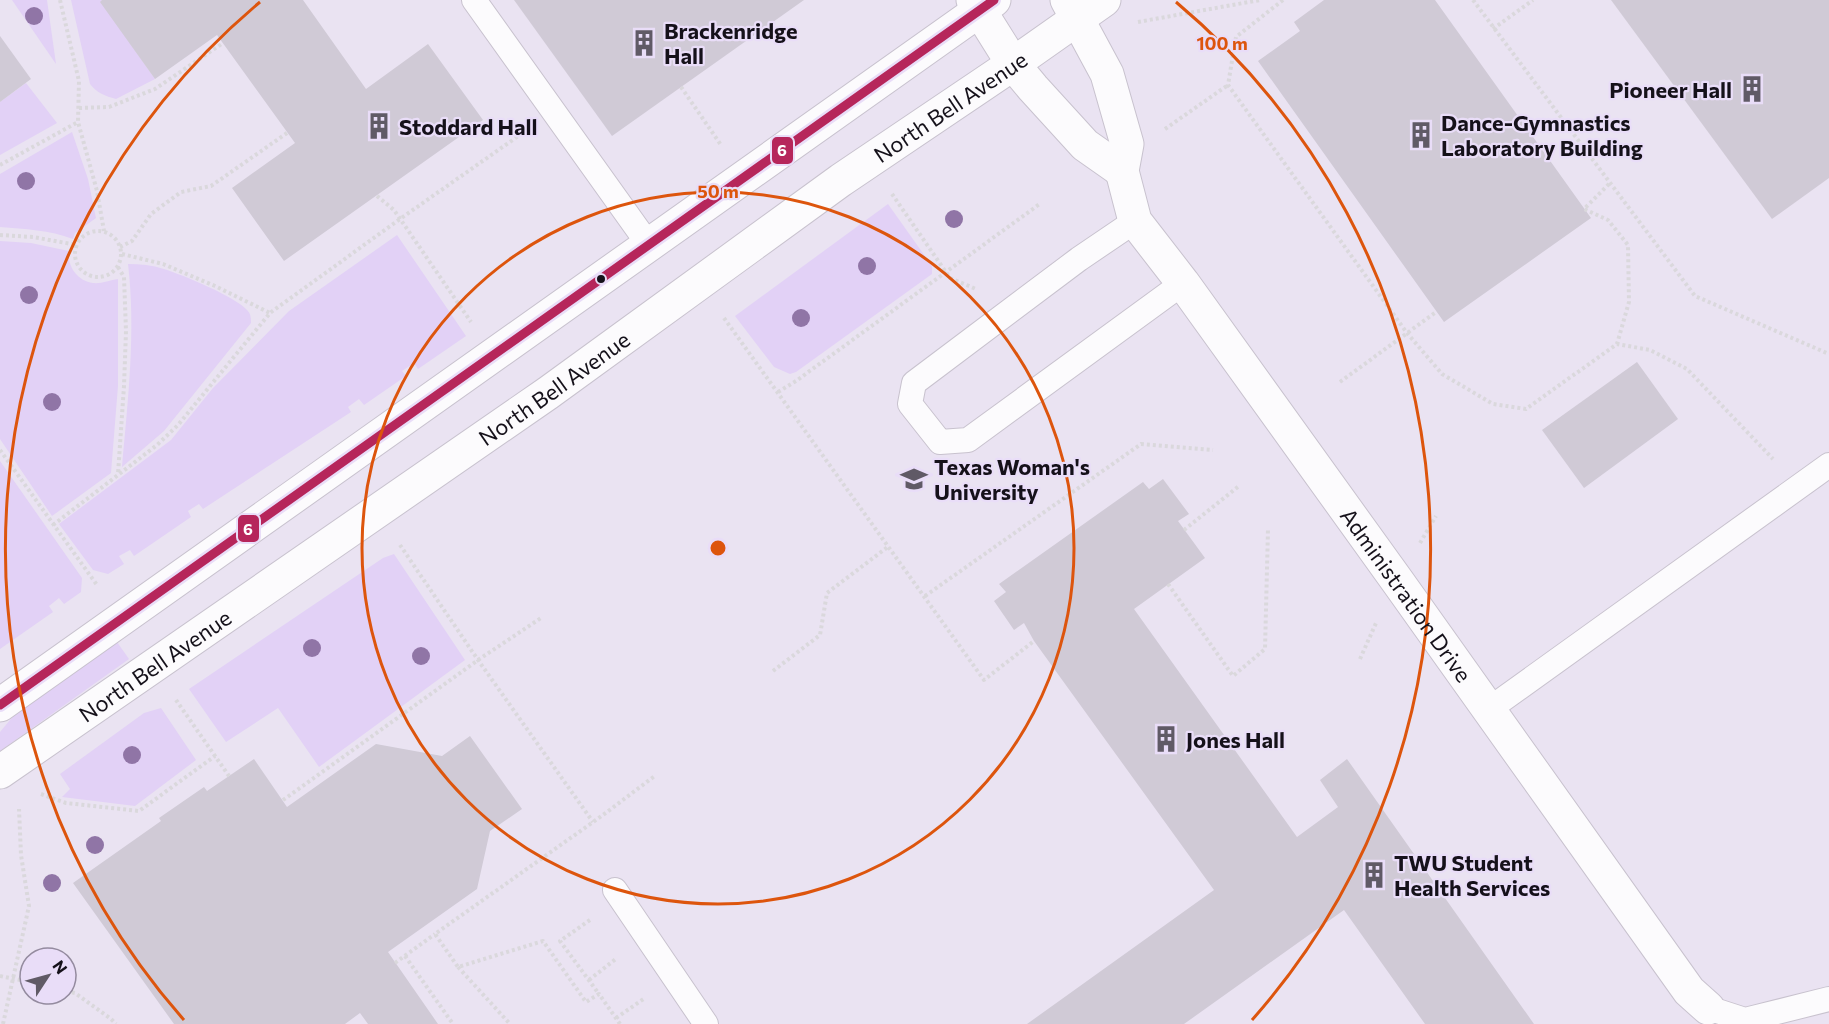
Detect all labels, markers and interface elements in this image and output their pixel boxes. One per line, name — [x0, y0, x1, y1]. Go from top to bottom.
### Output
place label: Brackenridge Hall — [664, 17, 798, 69]
building icon: Brackenridge Hall — [629, 28, 659, 58]
text: 100 m — [1196, 32, 1248, 54]
street label: North Bell Avenue — [868, 45, 1032, 168]
building icon: Pioneer Hall — [1737, 74, 1767, 104]
place label: Pioneer Hall — [1609, 76, 1732, 103]
place label: Dance-Gymnastics Laboratory Building — [1441, 109, 1643, 161]
building icon: Stoddard Hall — [364, 111, 394, 141]
place label: Stoddard Hall — [399, 113, 538, 140]
building icon: Dance-Gymnastics Laboratory Building — [1406, 120, 1436, 150]
line badge: 6 — [771, 136, 794, 165]
text: 6 — [777, 140, 787, 159]
text: 50 m — [697, 180, 739, 202]
unlabelled marker — [595, 273, 607, 285]
street label: North Bell Avenue — [473, 325, 635, 451]
place label: Texas Woman's University — [934, 453, 1090, 505]
school or university icon: Texas Woman's University — [899, 464, 929, 494]
street label: Administration Drive — [1335, 502, 1478, 687]
line badge: 6 — [237, 514, 260, 543]
text: 6 — [243, 519, 253, 538]
centre of rings — [708, 538, 728, 558]
street label: North Bell Avenue — [73, 603, 236, 727]
building icon: Jones Hall — [1151, 724, 1181, 754]
place label: Jones Hall — [1186, 726, 1285, 753]
place label: TWU Student Health Services — [1394, 849, 1550, 901]
building icon: TWU Student Health Services — [1359, 860, 1389, 890]
north arrow — [18, 946, 78, 1006]
text: N — [49, 956, 72, 977]

